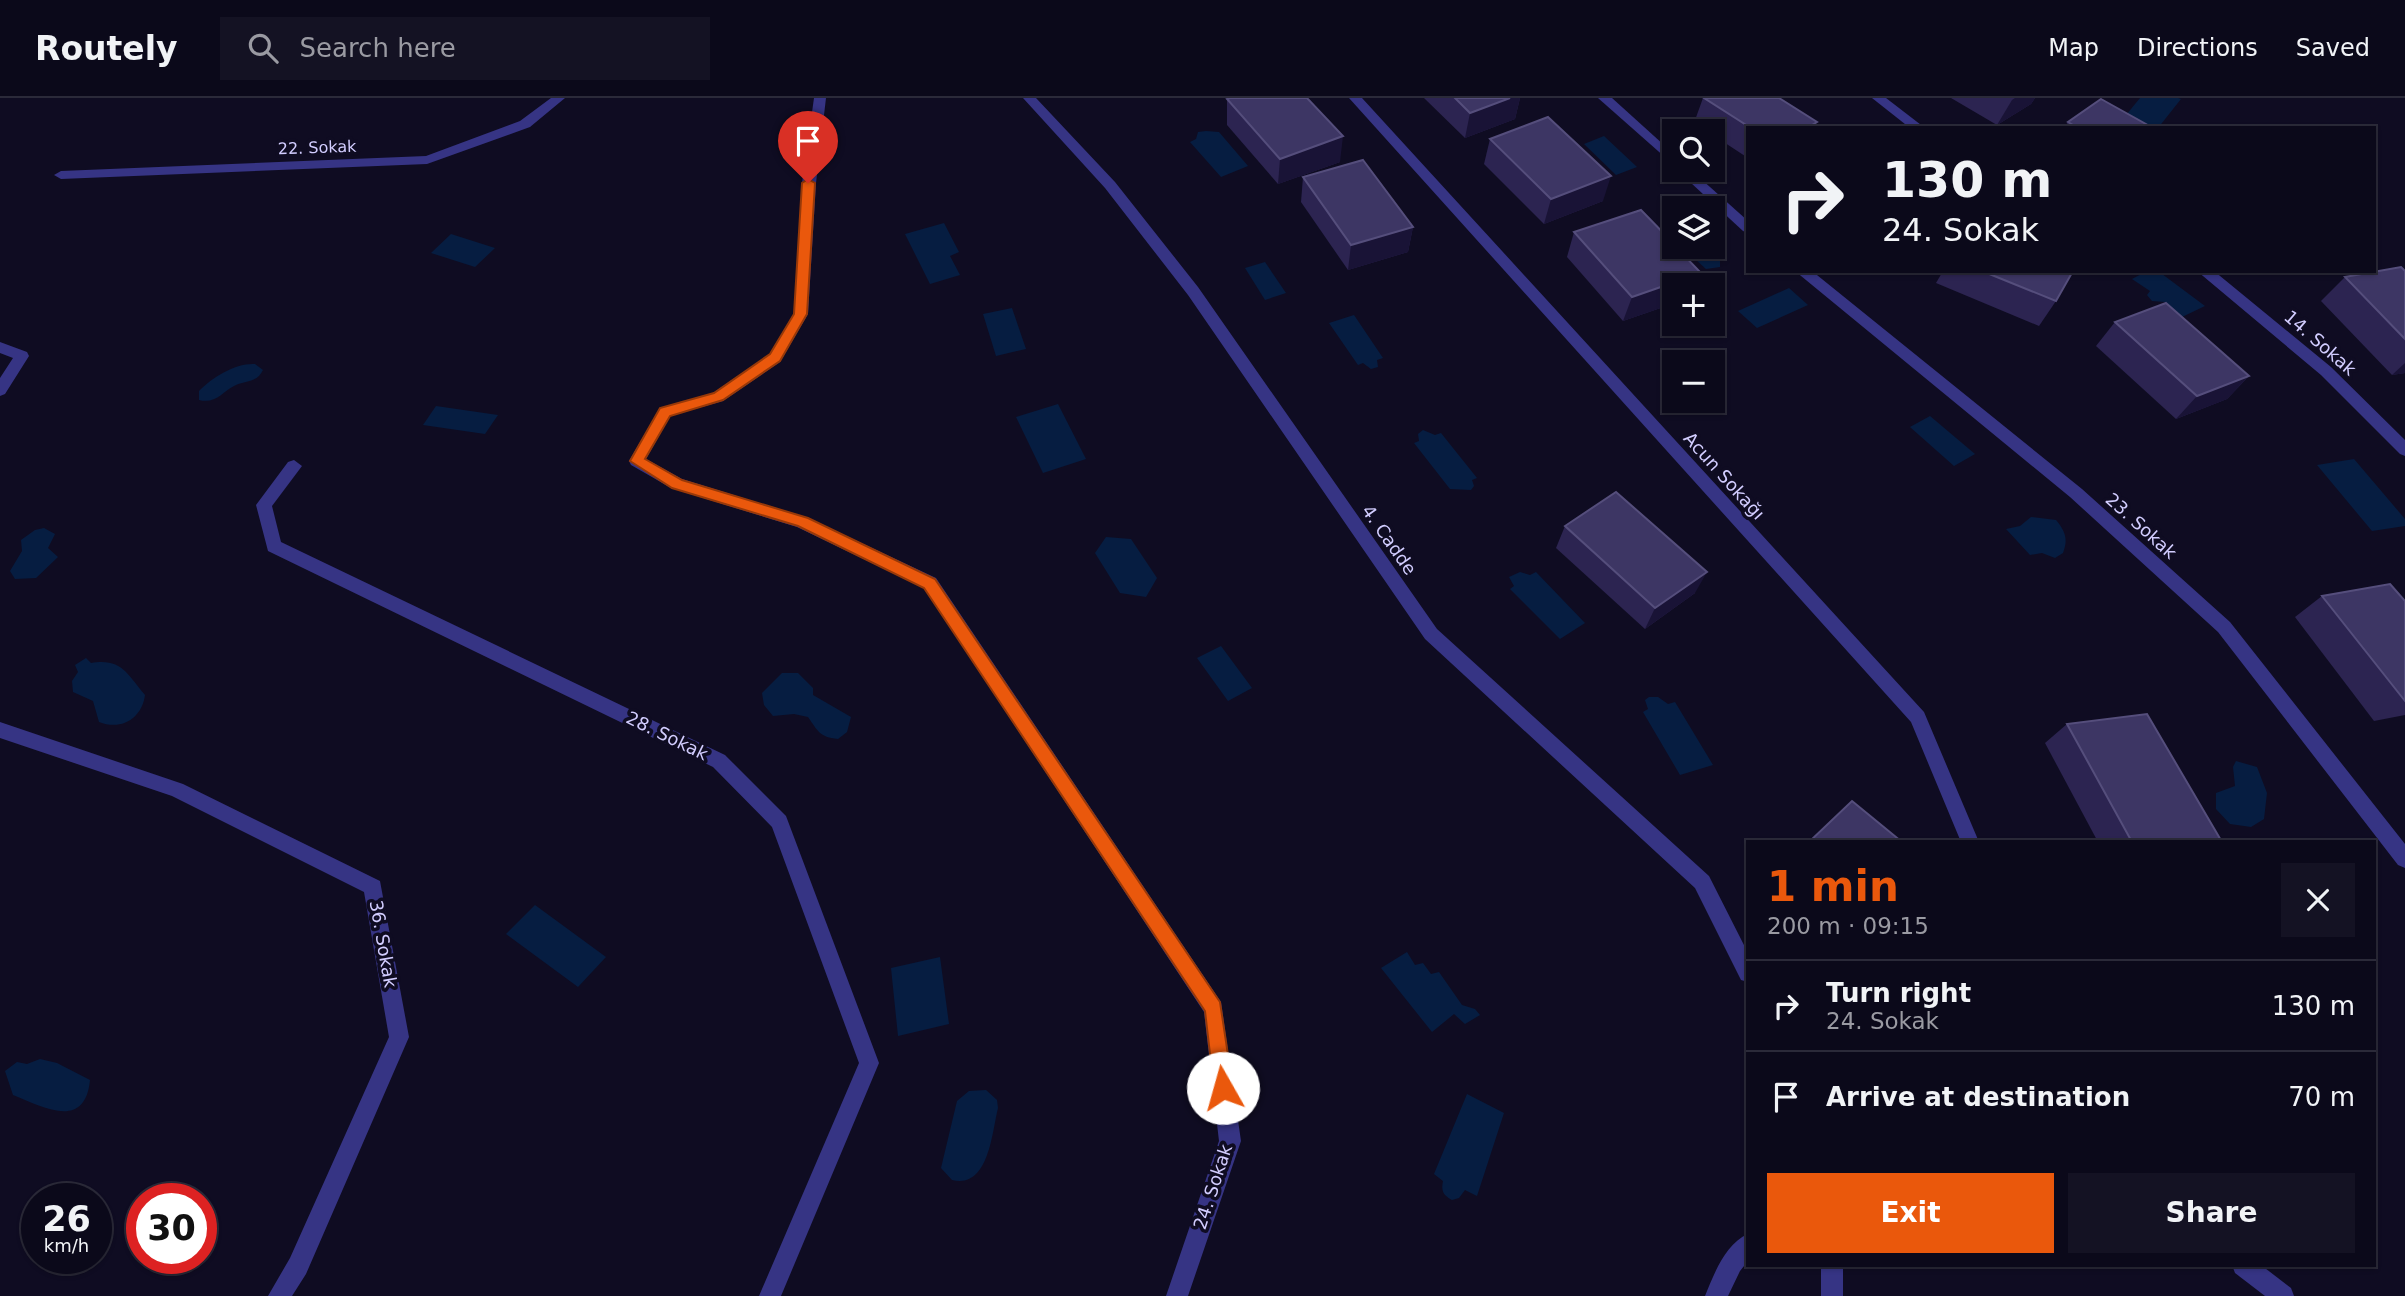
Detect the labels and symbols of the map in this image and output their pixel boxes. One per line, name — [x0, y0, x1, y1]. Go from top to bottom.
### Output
pin — [778, 111, 838, 183]
street label: 22. Sokak — [277, 137, 357, 158]
street label: 14. Sokak — [2280, 306, 2361, 380]
street label: Acun Sokağı — [1680, 428, 1769, 524]
street label: 23. Sokak — [2101, 488, 2182, 563]
street label: 4. Cadde — [1358, 501, 1421, 579]
street label: 28. Sokak — [623, 707, 712, 765]
street label: 36. Sokak — [365, 899, 402, 990]
position arrow — [1186, 1051, 1260, 1125]
street label: 24. Sokak — [1189, 1141, 1236, 1232]
speed limit sign: 30 — [126, 1183, 217, 1274]

